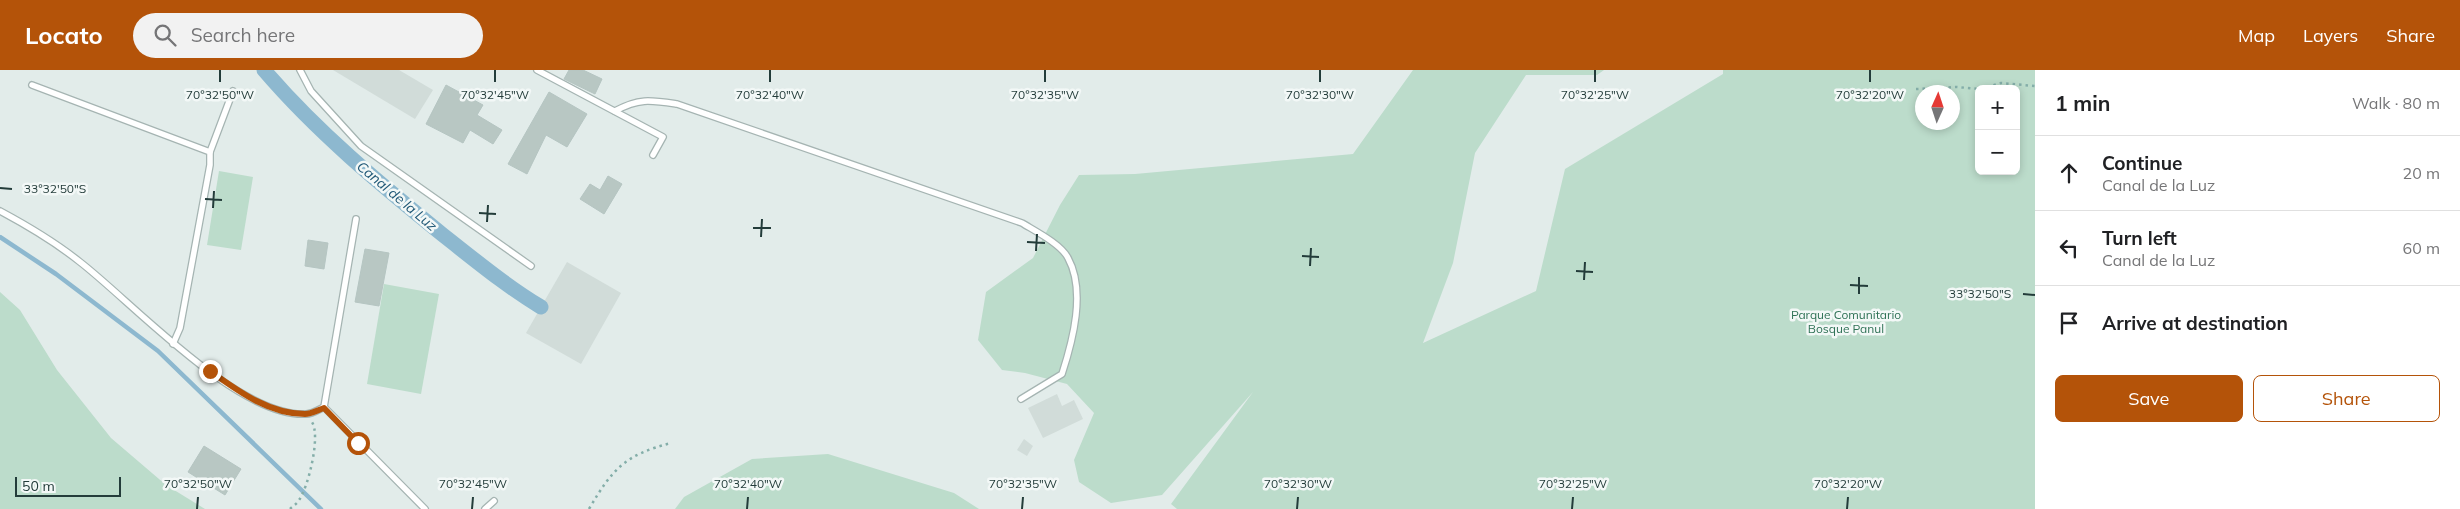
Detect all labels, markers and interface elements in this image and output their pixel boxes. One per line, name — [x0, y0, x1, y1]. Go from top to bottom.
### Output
search box — [133, 13, 483, 58]
text: Locato — [25, 20, 103, 50]
icon: search — [151, 21, 179, 49]
text: Search here — [191, 23, 295, 47]
text: Map — [2238, 24, 2275, 47]
text: Layers — [2303, 24, 2358, 47]
text: Share — [2386, 24, 2435, 47]
north arrow — [1915, 85, 1960, 130]
map controls — [1975, 85, 2020, 175]
button: + — [1975, 85, 2020, 130]
text: 70°32'50"W — [186, 87, 254, 102]
text: 70°32'45"W — [461, 87, 529, 102]
text: 70°32'40"W — [736, 87, 804, 102]
text: 70°32'35"W — [1011, 87, 1079, 102]
text: 70°32'30"W — [1286, 87, 1354, 102]
text: 70°32'25"W — [1561, 87, 1629, 102]
text: 70°32'20"W — [1836, 87, 1904, 102]
text: 1 min — [2055, 90, 2110, 116]
text: Walk · 80 m — [2352, 93, 2440, 113]
button: − — [1975, 130, 2020, 175]
text: Continue — [2102, 151, 2182, 175]
water label: Canal de la Luz — [353, 157, 441, 235]
icon: ahead — [2055, 159, 2083, 187]
text: 20 m — [2403, 163, 2440, 183]
text: Canal de la Luz — [2102, 175, 2215, 195]
text: 33°32'50"S — [24, 181, 86, 196]
text: Turn left — [2102, 226, 2177, 250]
icon: left — [2055, 234, 2083, 262]
text: 60 m — [2403, 238, 2440, 258]
text: Canal de la Luz — [2102, 250, 2215, 270]
text: 33°32'50"S — [1949, 286, 2011, 301]
park label: Parque Comunitario Bosque Panul — [1791, 307, 1901, 336]
icon: arrive — [2055, 309, 2083, 337]
text: Arrive at destination — [2102, 311, 2288, 335]
route end — [199, 360, 222, 383]
button: Save — [2055, 375, 2243, 422]
button: Share — [2253, 375, 2440, 422]
route start — [347, 432, 370, 455]
scale bar — [15, 474, 121, 497]
text: 70°32'50"W — [164, 476, 232, 491]
text: 70°32'45"W — [439, 476, 507, 491]
text: 70°32'40"W — [714, 476, 782, 491]
text: 70°32'35"W — [989, 476, 1057, 491]
text: 70°32'30"W — [1264, 476, 1332, 491]
text: 70°32'25"W — [1539, 476, 1607, 491]
text: 70°32'20"W — [1814, 476, 1882, 491]
text: 50 m — [22, 477, 55, 495]

